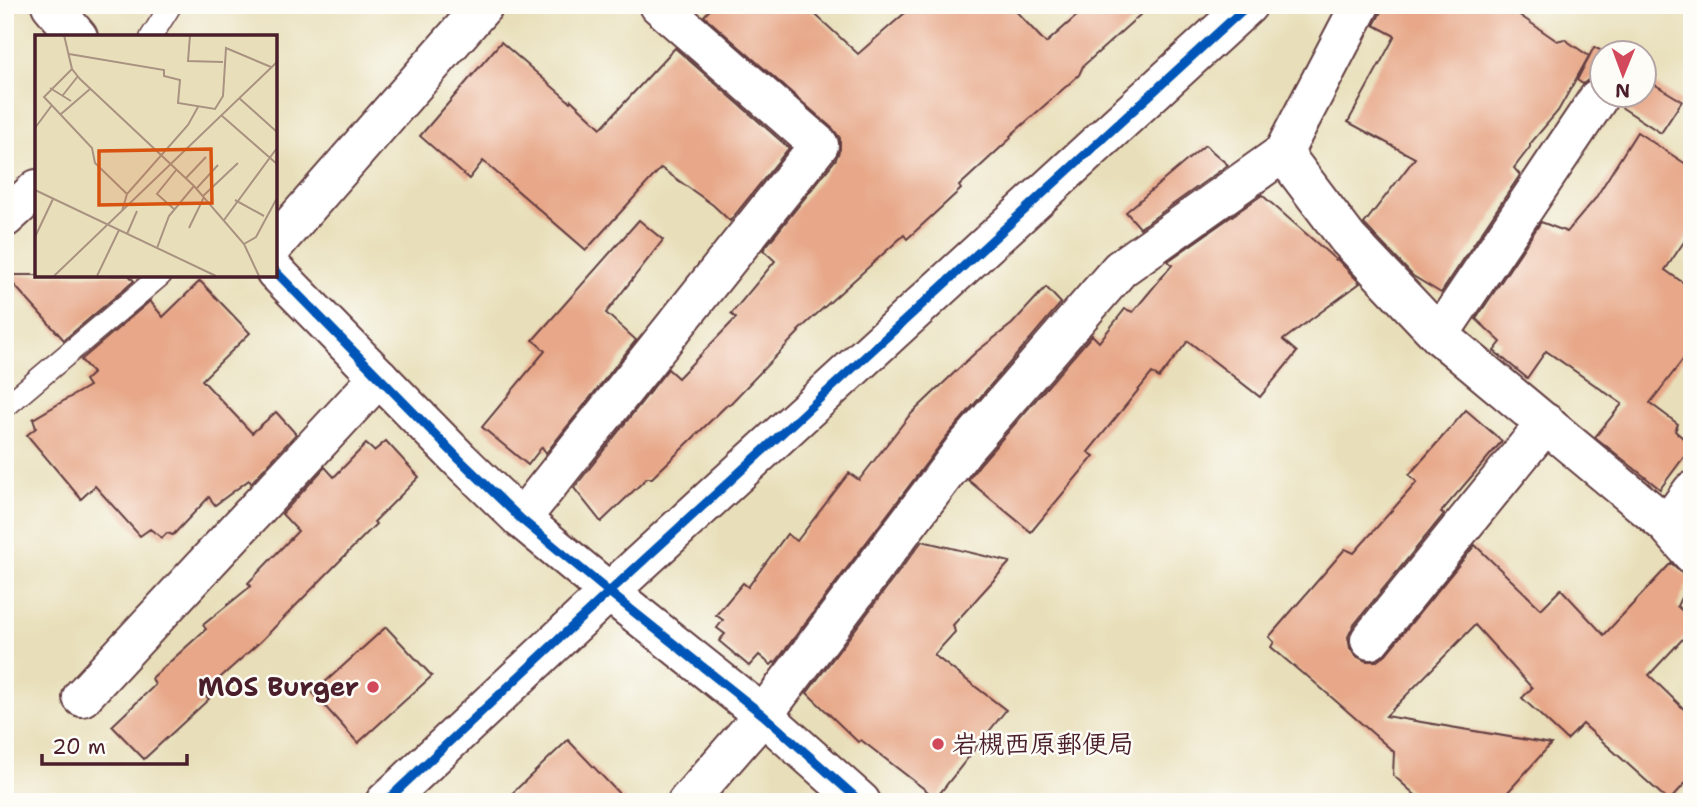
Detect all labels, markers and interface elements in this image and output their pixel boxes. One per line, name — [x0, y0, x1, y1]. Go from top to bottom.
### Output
inset map — [35, 35, 276, 276]
north arrow — [1588, 38, 1658, 108]
text: N — [1615, 78, 1630, 103]
place label: MOS Burger — [198, 669, 359, 704]
marker: MOS Burger — [365, 679, 381, 695]
scale bar — [42, 723, 187, 767]
place label: 岩槻西原郵便局 — [952, 726, 1134, 761]
text: 20 m — [52, 733, 106, 761]
marker: 岩槻西原郵便局 — [930, 736, 946, 752]

